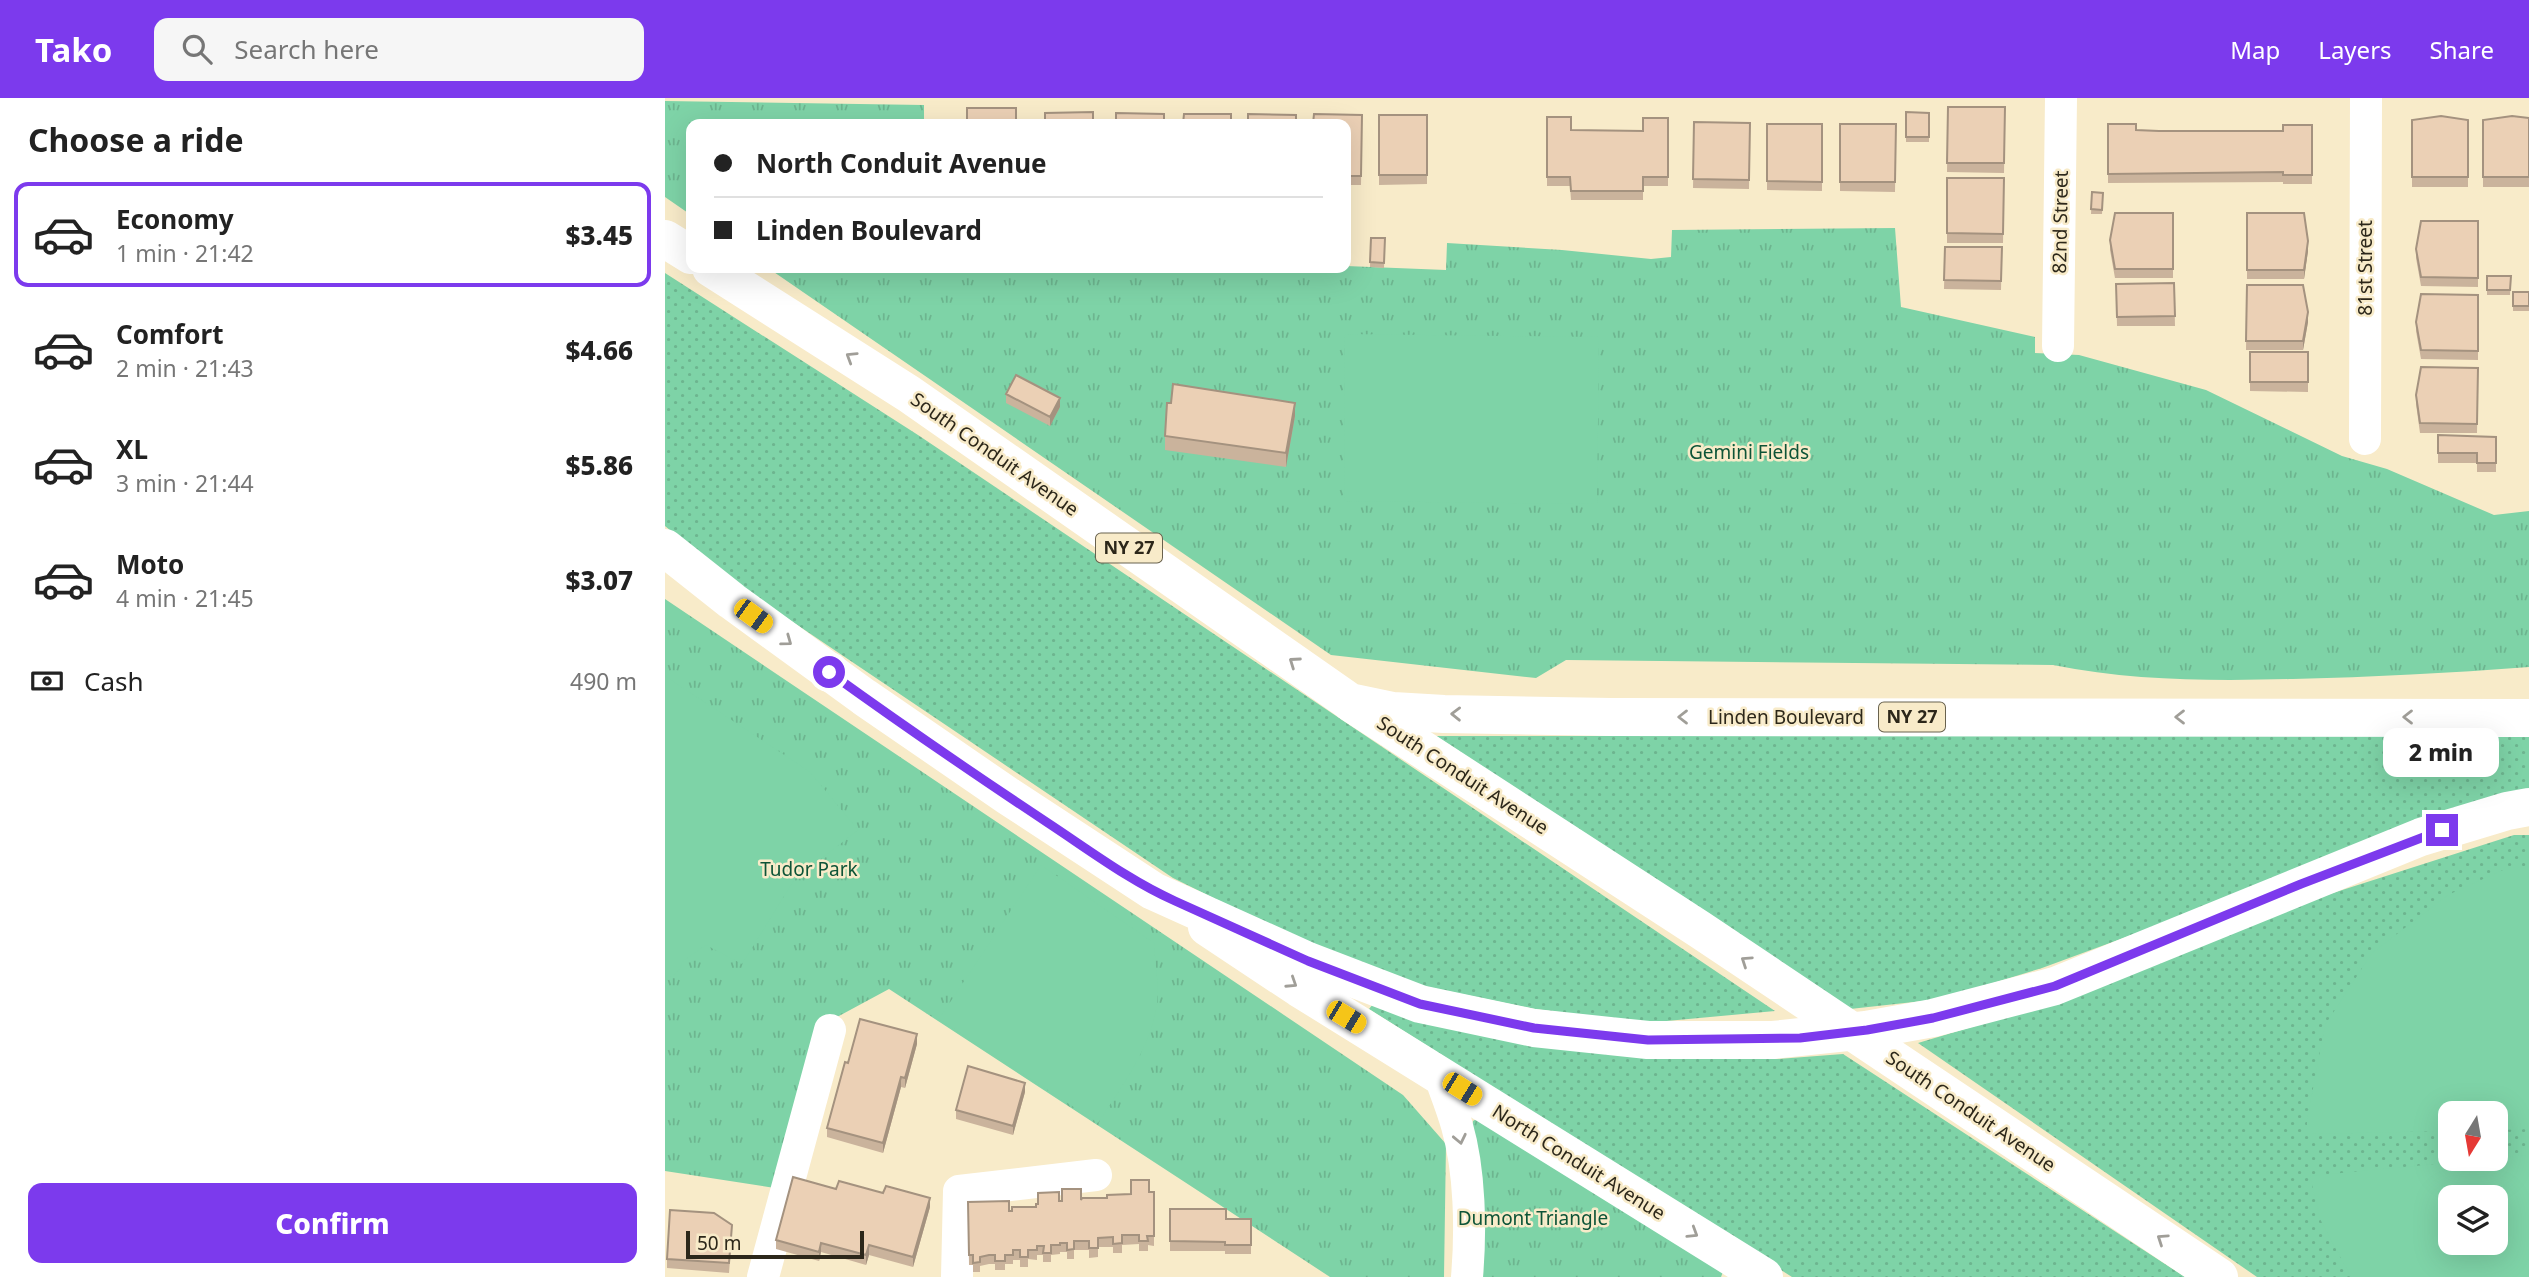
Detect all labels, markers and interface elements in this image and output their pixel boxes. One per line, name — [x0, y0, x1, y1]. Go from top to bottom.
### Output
search box — [154, 18, 644, 81]
text: Tako — [35, 27, 112, 72]
icon: search — [178, 30, 216, 68]
text: Search here — [234, 31, 379, 67]
text: Map — [2230, 33, 2280, 66]
text: Layers — [2318, 33, 2392, 66]
text: Share — [2430, 33, 2494, 66]
text: Choose a ride — [28, 118, 244, 161]
text: North Conduit Avenue — [756, 145, 1047, 181]
street label: 82nd Street — [2046, 170, 2074, 274]
text: Economy — [116, 201, 234, 237]
icon: car — [32, 203, 95, 266]
text: Linden Boulevard — [756, 212, 982, 248]
text: $3.45 — [566, 217, 633, 253]
street label: 81st Street — [2352, 220, 2378, 316]
text: 1 min · 21:42 — [116, 237, 254, 269]
text: Comfort — [116, 316, 224, 352]
icon: car — [32, 318, 95, 381]
text: $4.66 — [566, 332, 633, 368]
text: 2 min · 21:43 — [116, 352, 254, 384]
one-way arrow — [846, 353, 859, 366]
street label: South Conduit Avenue — [906, 386, 1084, 522]
text: XL — [116, 431, 148, 467]
icon: car — [32, 433, 95, 496]
park label: Gemini Fields — [1689, 439, 1809, 465]
text: $5.86 — [566, 447, 633, 483]
text: 3 min · 21:44 — [116, 467, 254, 499]
road number: NY 27 — [1096, 534, 1162, 562]
text: Moto — [116, 546, 184, 582]
icon: car — [32, 548, 95, 611]
text: $3.07 — [566, 562, 633, 598]
text: 4 min · 21:45 — [116, 582, 254, 614]
car — [730, 595, 777, 637]
one-way arrow — [779, 633, 792, 645]
route start — [813, 656, 845, 688]
one-way arrow — [1289, 658, 1302, 670]
icon: cash — [28, 662, 66, 700]
text: Cash — [84, 663, 144, 699]
text: 490 m — [570, 665, 637, 697]
road number: NY 27 — [1879, 702, 1945, 732]
street label: Linden Boulevard — [1708, 704, 1864, 730]
one-way arrow — [1450, 706, 1460, 722]
one-way arrow — [1677, 709, 1688, 725]
one-way arrow — [2174, 709, 2185, 725]
one-way arrow — [2402, 709, 2412, 725]
street label: South Conduit Avenue — [1372, 710, 1554, 840]
callout: 2 min — [2384, 728, 2500, 778]
text: 2 min — [2409, 736, 2473, 768]
route end — [2426, 814, 2458, 846]
park label: Tudor Park — [760, 856, 858, 882]
one-way arrow — [1741, 956, 1754, 969]
one-way arrow — [1284, 975, 1297, 988]
car — [1323, 997, 1370, 1037]
street label: South Conduit Avenue — [1881, 1044, 2061, 1178]
car — [1439, 1069, 1486, 1109]
street label: North Conduit Avenue — [1488, 1098, 1670, 1226]
north arrow — [2438, 1101, 2508, 1171]
map controls — [2438, 1101, 2508, 1255]
one-way arrow — [1452, 1133, 1467, 1145]
button: Confirm — [28, 1183, 637, 1263]
button: layers — [2438, 1185, 2508, 1255]
park label: Dumont Triangle — [1458, 1205, 1608, 1231]
one-way arrow — [1685, 1224, 1698, 1237]
scale bar — [686, 1228, 865, 1260]
text: 50 m — [697, 1230, 741, 1256]
one-way arrow — [2157, 1234, 2170, 1247]

